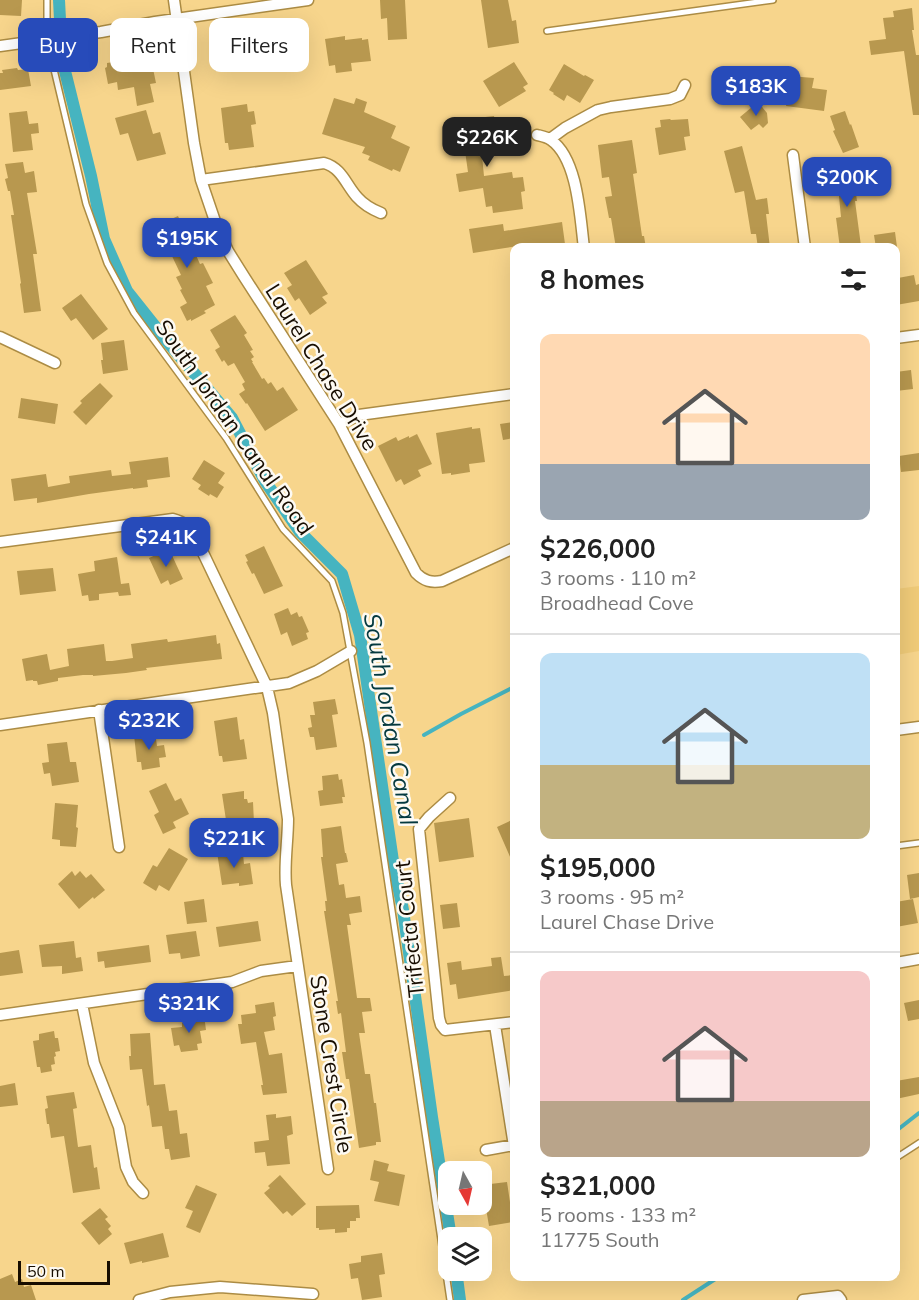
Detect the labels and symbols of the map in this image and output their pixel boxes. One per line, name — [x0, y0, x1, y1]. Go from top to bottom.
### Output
pin: $183K — [714, 66, 798, 117]
pin: $226K — [445, 117, 529, 168]
pin: $200K — [805, 157, 889, 208]
pin: $195K — [145, 218, 229, 269]
street label: Laurel Chase Drive — [259, 278, 385, 456]
street label: South Jordan Canal Road — [150, 314, 320, 540]
pin: $241K — [124, 517, 208, 568]
water label: South Jordan Canal — [358, 610, 424, 828]
pin: $232K — [107, 700, 191, 751]
pin: $221K — [192, 818, 276, 869]
street label: Trifecta Court — [388, 859, 430, 999]
street label: Stone Crest Circle — [304, 973, 360, 1155]
pin: $321K — [147, 983, 231, 1034]
north arrow — [438, 1161, 492, 1215]
scale bar — [18, 1258, 110, 1286]

